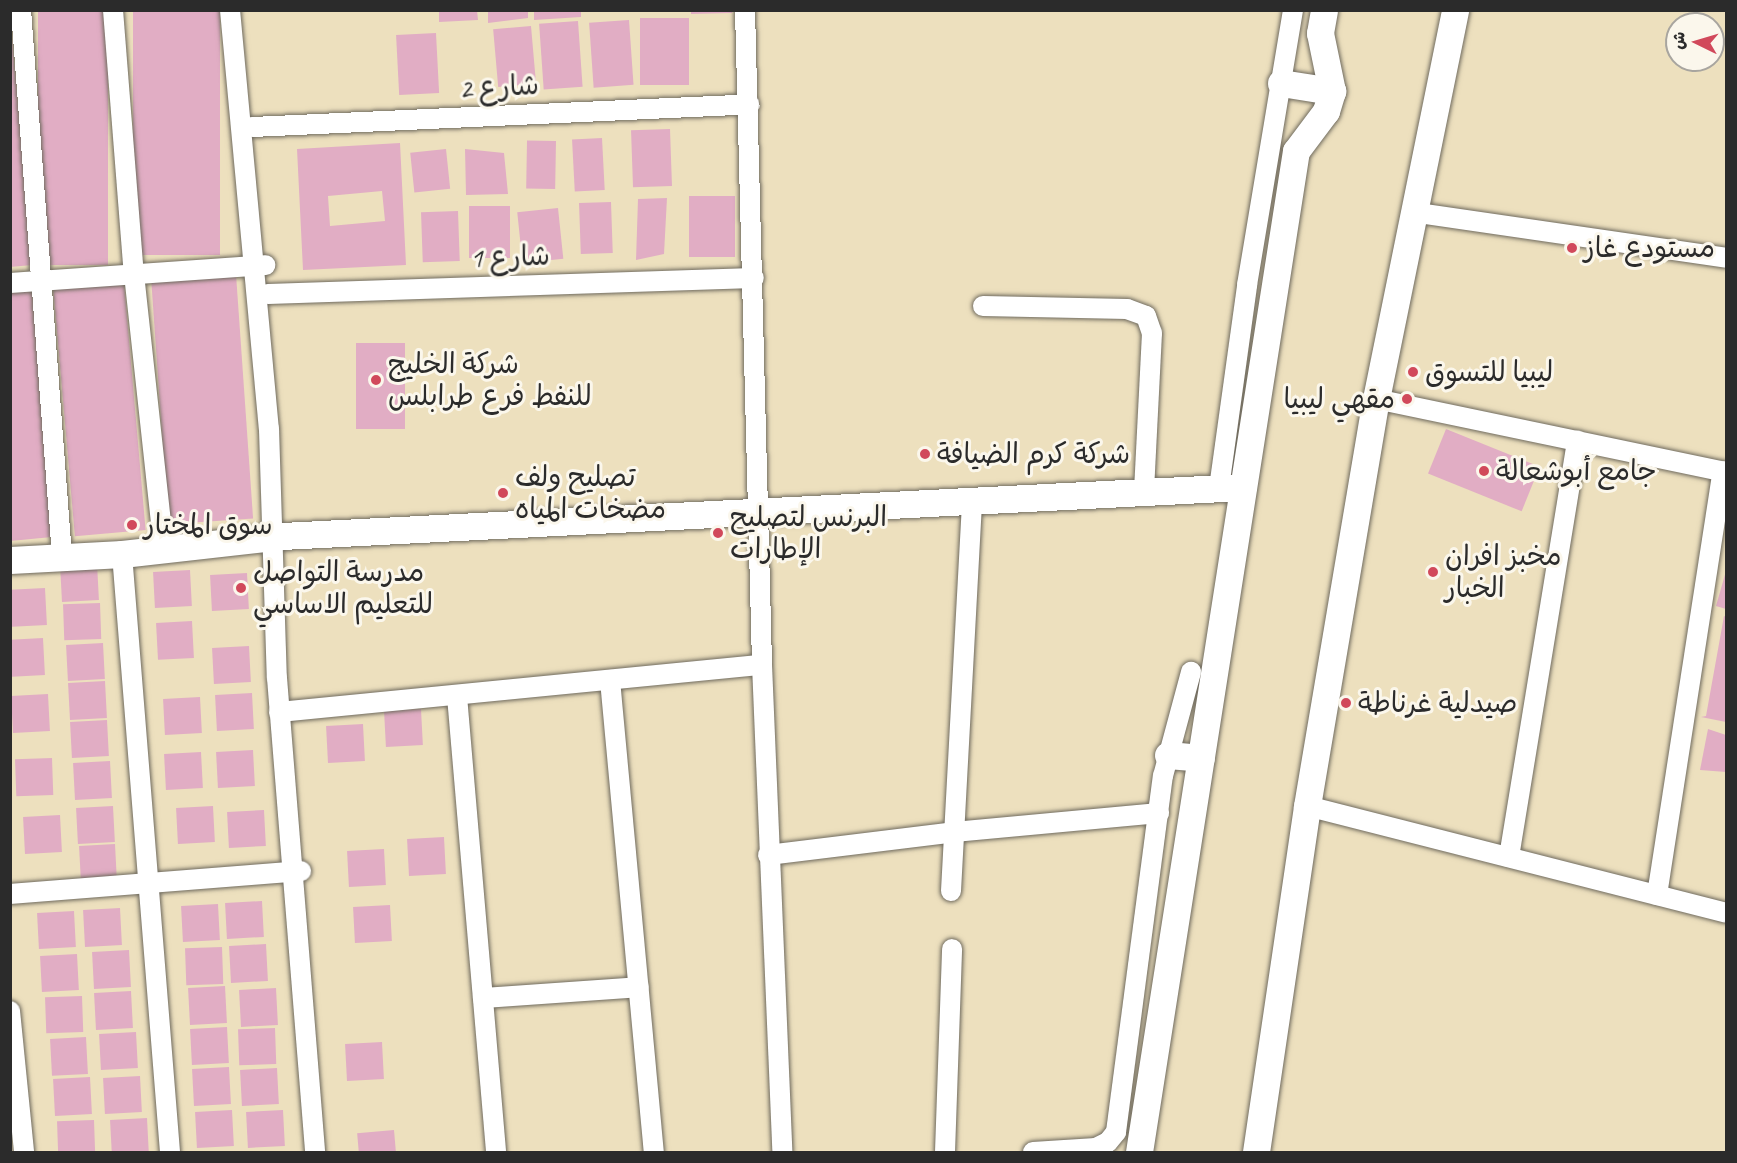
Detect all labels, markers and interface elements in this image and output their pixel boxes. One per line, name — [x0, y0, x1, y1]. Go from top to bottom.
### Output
north arrow — [1665, 12, 1725, 72]
text: ش — [1668, 31, 1690, 50]
street label: شارع 2 — [458, 68, 540, 106]
place label: مستودع غاز — [1584, 231, 1715, 265]
street label: شارع 1 — [469, 239, 551, 275]
marker: مستودع غاز — [1565, 241, 1579, 255]
place label: شركة الخليج للنفط فرع طرابلس — [388, 347, 592, 413]
place label: ليبيا للتسوق — [1425, 355, 1553, 389]
marker: ليبيا للتسوق — [1406, 365, 1420, 379]
marker: شركة الخليج للنفط فرع طرابلس — [369, 373, 383, 387]
place label: مقهي ليبيا — [1284, 382, 1395, 416]
marker: مقهي ليبيا — [1400, 392, 1414, 406]
place label: شركة كرم الضيافة — [937, 437, 1130, 471]
marker: شركة كرم الضيافة — [918, 447, 932, 461]
place label: جامع أبوشعالة — [1496, 454, 1657, 488]
place label: تصليح ولف مضخات المياه — [515, 460, 666, 526]
marker: جامع أبوشعالة — [1477, 464, 1491, 478]
marker: تصليح ولف مضخات المياه — [496, 486, 510, 500]
place label: البرنس لتصليح الإطارات — [730, 500, 887, 566]
place label: سوق المختار — [144, 508, 273, 542]
marker: سوق المختار — [125, 518, 139, 532]
marker: البرنس لتصليح الإطارات — [711, 526, 725, 540]
place label: مخبز افران الخبار — [1445, 539, 1562, 605]
place label: مدرسة التواصل للتعليم الاساسي — [253, 555, 433, 621]
marker: مخبز افران الخبار — [1426, 565, 1440, 579]
marker: مدرسة التواصل للتعليم الاساسي — [234, 581, 248, 595]
place label: صيدلية غرناطة — [1358, 686, 1517, 720]
marker: صيدلية غرناطة — [1339, 696, 1353, 710]

